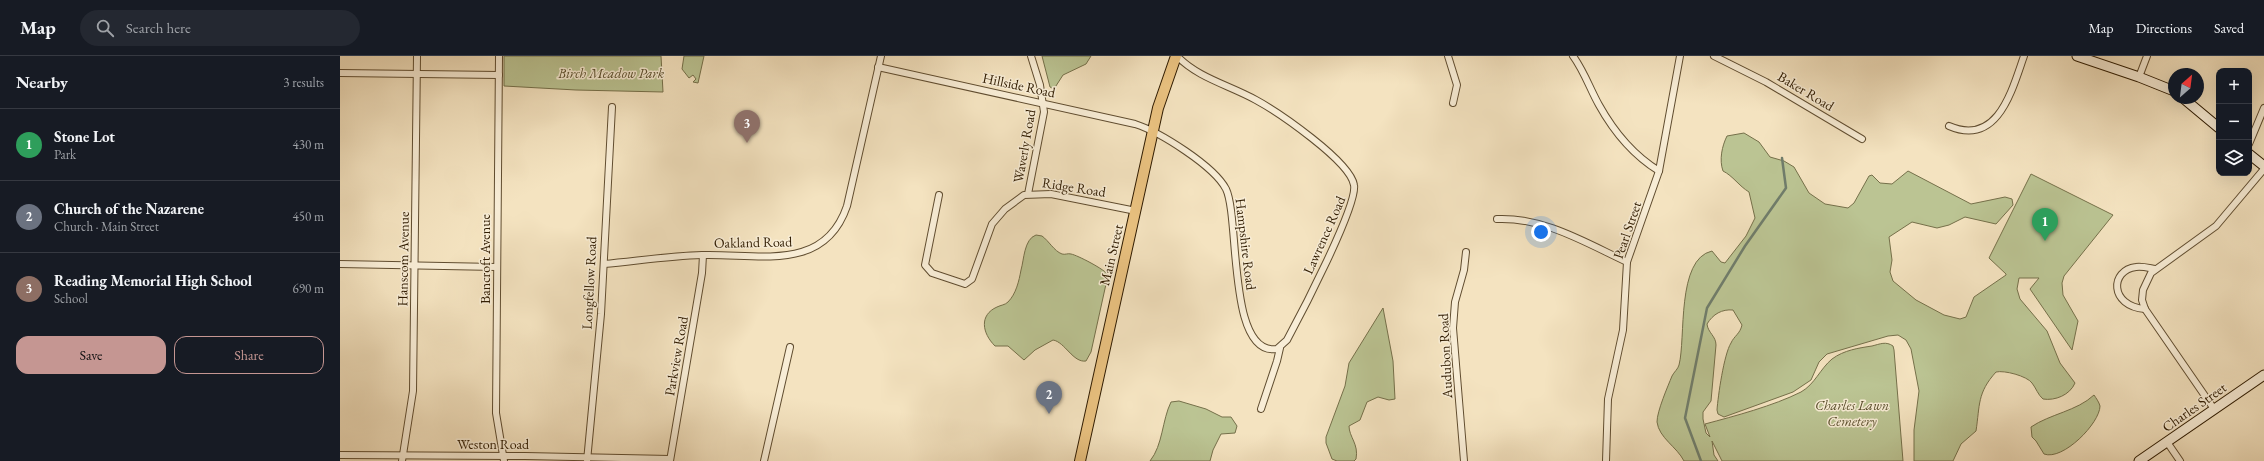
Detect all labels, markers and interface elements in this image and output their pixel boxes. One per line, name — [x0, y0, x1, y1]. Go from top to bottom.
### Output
search box — [80, 10, 360, 46]
text: Map — [20, 15, 56, 40]
icon: search — [94, 17, 116, 39]
text: Search here — [126, 18, 191, 37]
text: Map — [2088, 19, 2114, 37]
text: Directions — [2136, 19, 2192, 37]
text: Saved — [2214, 19, 2244, 37]
park label: Birch Meadow Park — [557, 64, 665, 82]
street label: Baker Road — [1775, 67, 1838, 115]
street label: Hillside Road — [981, 68, 1058, 102]
north arrow — [2168, 68, 2204, 104]
map controls — [2216, 68, 2252, 176]
button: + — [2216, 68, 2252, 104]
text: Nearby — [16, 71, 68, 93]
text: 3 results — [283, 74, 324, 91]
button: − — [2216, 104, 2252, 140]
street label: Waverly Road — [1009, 107, 1039, 184]
pin: 3 — [734, 110, 760, 143]
text: Stone Lot — [54, 127, 115, 146]
text: 1 — [26, 136, 32, 153]
text: 430 m — [293, 136, 324, 153]
button: layers — [2216, 140, 2252, 176]
text: Park — [54, 146, 76, 163]
street label: Ridge Road — [1041, 173, 1108, 201]
street label: Lawrence Road — [1299, 192, 1350, 277]
street label: Hampshire Road — [1231, 197, 1261, 292]
street label: Pearl Street — [1609, 198, 1645, 261]
text: Church of the Nazarene — [54, 199, 204, 218]
text: 2 — [26, 208, 32, 225]
text: 450 m — [293, 208, 324, 225]
pin: 1 — [2032, 208, 2058, 241]
street label: Hanscom Avenue — [393, 211, 413, 307]
street label: Bancroft Avenue — [476, 213, 494, 304]
text: Church · Main Street — [54, 218, 159, 235]
street label: Main Street — [1095, 222, 1127, 287]
your location — [1531, 222, 1551, 242]
street label: Oakland Road — [714, 232, 793, 252]
street label: Longfellow Road — [578, 235, 600, 330]
text: Reading Memorial High School — [54, 271, 252, 290]
text: 3 — [26, 280, 32, 297]
text: 690 m — [293, 280, 324, 297]
text: School — [54, 290, 88, 307]
street label: Audubon Road — [1434, 312, 1456, 400]
street label: Parkview Road — [660, 314, 692, 397]
button: Save — [16, 336, 166, 374]
button: Share — [174, 336, 324, 374]
street label: Charles Street — [2158, 378, 2230, 436]
pin: 2 — [1036, 381, 1062, 414]
park label: Charles Lawn Cemetery — [1815, 396, 1889, 430]
street label: Weston Road — [457, 435, 530, 453]

